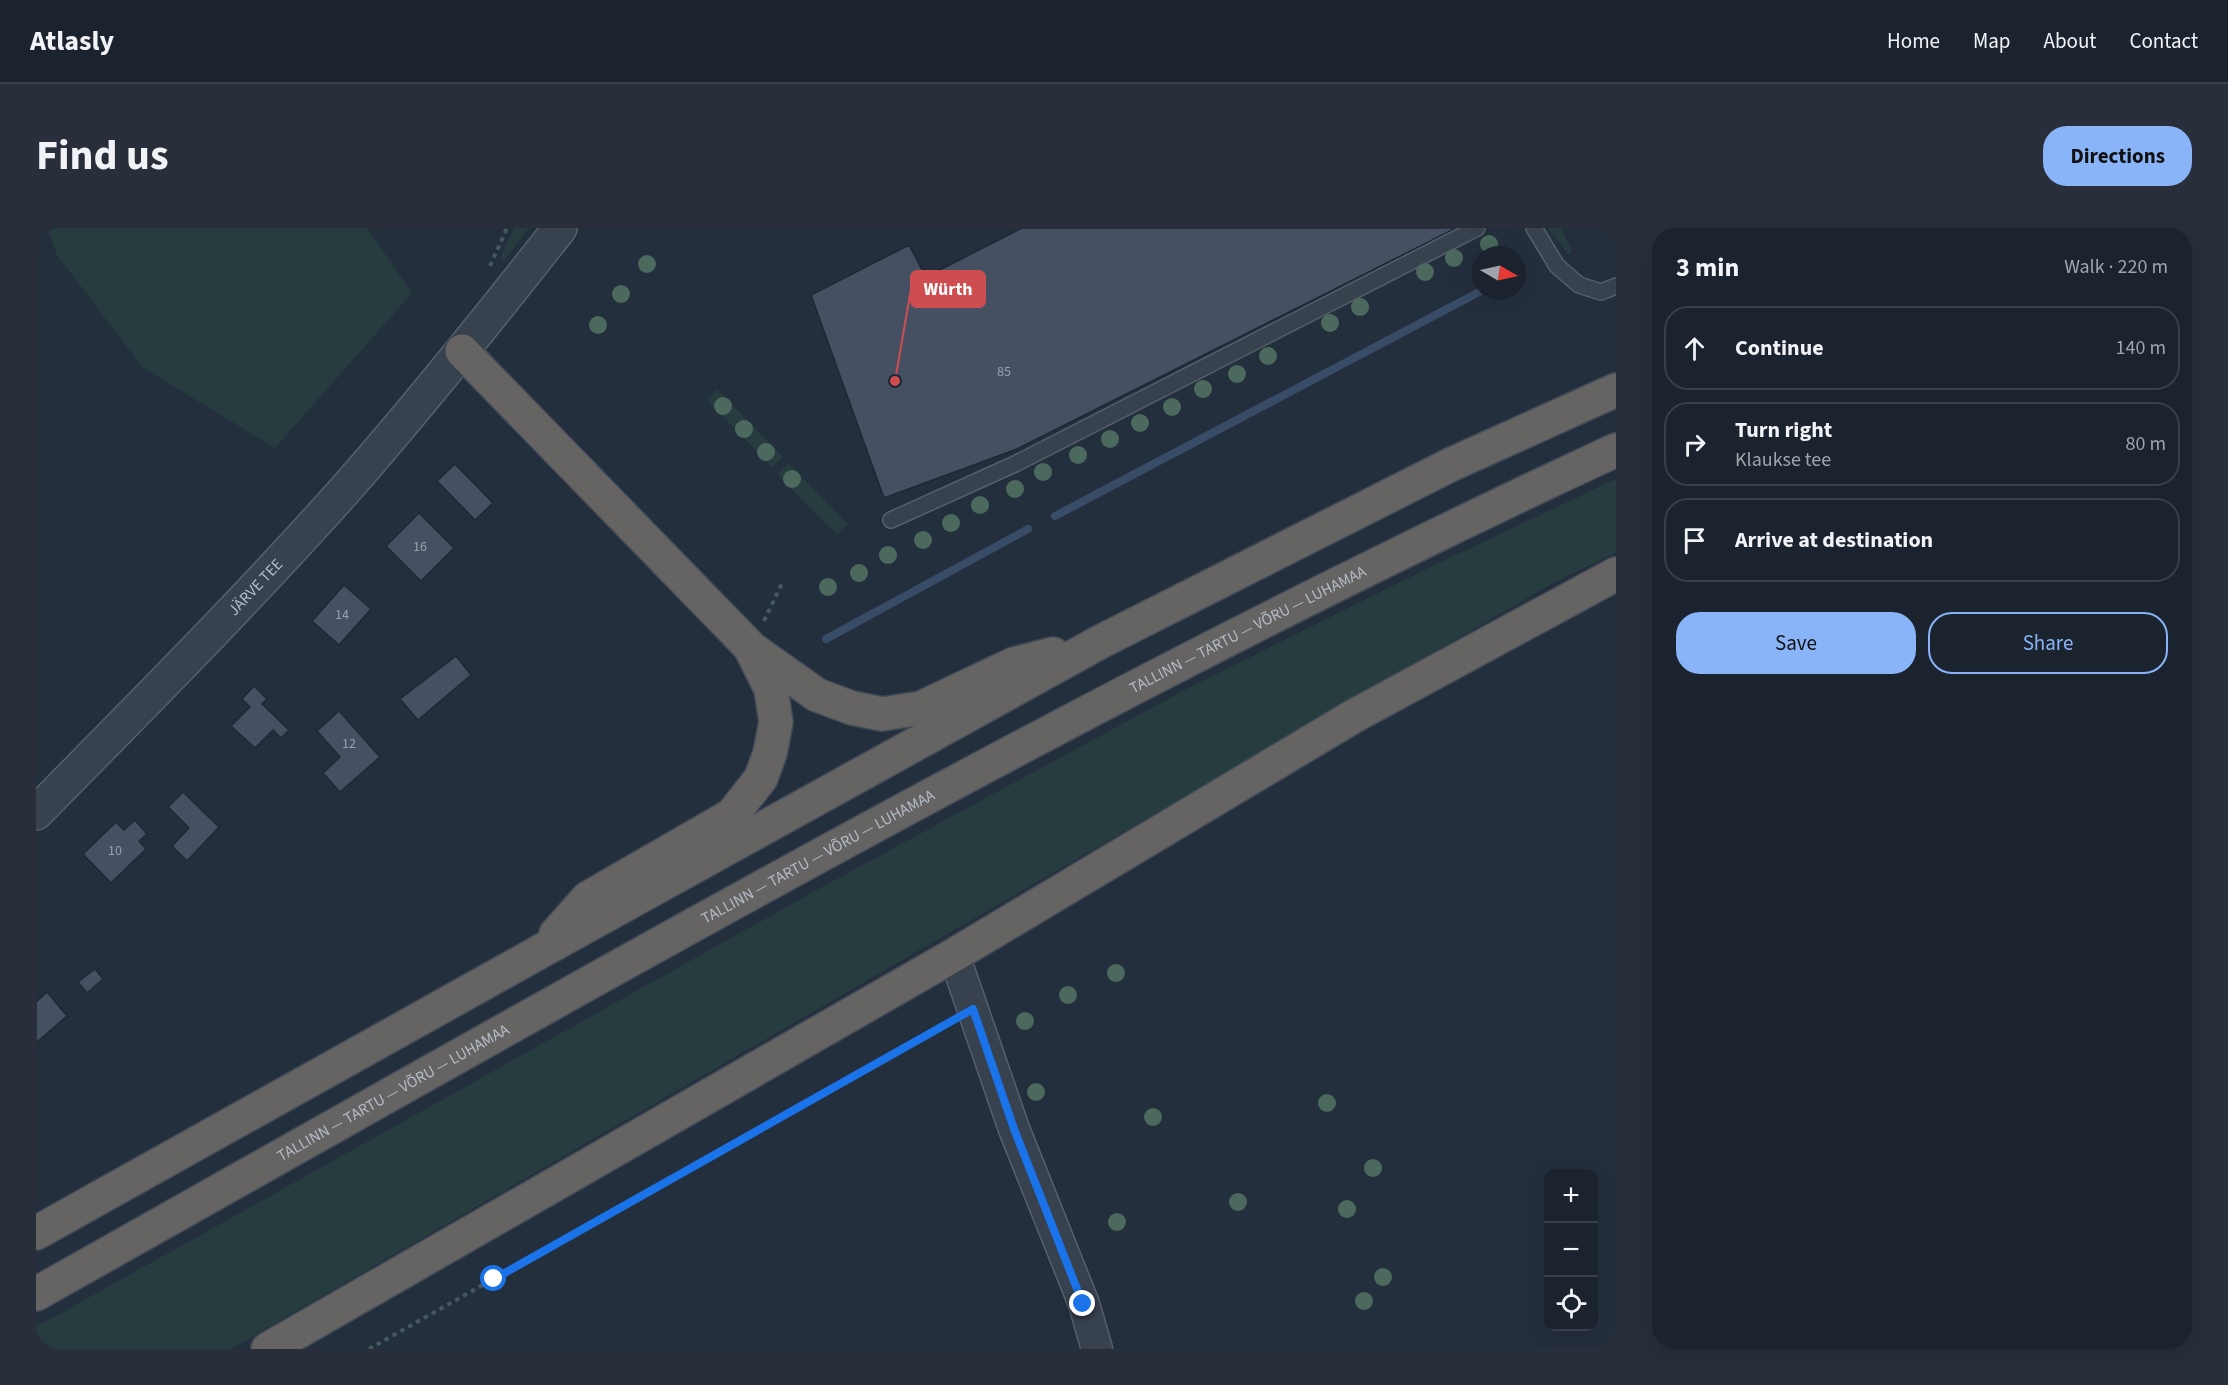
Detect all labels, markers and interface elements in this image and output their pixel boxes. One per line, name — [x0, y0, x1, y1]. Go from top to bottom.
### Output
text: Atlasly — [30, 21, 114, 61]
text: Home — [1887, 26, 1940, 56]
text: Map — [1973, 26, 2011, 56]
text: About — [2044, 26, 2096, 56]
text: Contact — [2129, 26, 2198, 56]
text: Find us — [36, 126, 169, 186]
button: Directions — [2043, 126, 2192, 186]
north arrow — [1472, 246, 1526, 300]
text: 3 min — [1676, 249, 1739, 286]
text: Walk · 220 m — [2064, 253, 2168, 281]
callout: Würth — [911, 271, 985, 307]
text: Würth — [923, 277, 973, 302]
icon: ahead — [1678, 332, 1711, 365]
text: Continue — [1735, 332, 1824, 364]
text: 140 m — [2116, 334, 2166, 362]
house number: 85 — [997, 362, 1011, 382]
text: Turn right — [1735, 414, 1832, 446]
icon: right — [1678, 428, 1711, 461]
text: 80 m — [2126, 430, 2166, 458]
text: Klaukse tee — [1735, 446, 1831, 474]
icon: arrive — [1678, 524, 1711, 557]
text: Arrive at destination — [1735, 524, 1933, 556]
house number: 16 — [413, 537, 427, 557]
street label: JÄRVE TEE — [223, 554, 288, 621]
street label: TALLINN — TARTU — VÕRU — LUHAMAA — [1126, 560, 1370, 699]
house number: 14 — [335, 605, 349, 625]
button: Save — [1676, 612, 1916, 674]
button: Share — [1928, 612, 2168, 674]
house number: 12 — [342, 734, 356, 754]
street label: TALLINN — TARTU — VÕRU — LUHAMAA — [697, 784, 939, 929]
house number: 10 — [108, 841, 122, 861]
street label: TALLINN — TARTU — VÕRU — LUHAMAA — [273, 1019, 514, 1167]
map controls — [1544, 1169, 1598, 1331]
button: + — [1544, 1169, 1598, 1223]
button: − — [1544, 1223, 1598, 1277]
route start — [480, 1265, 506, 1291]
button: locate — [1544, 1277, 1598, 1331]
route end — [1069, 1290, 1095, 1316]

